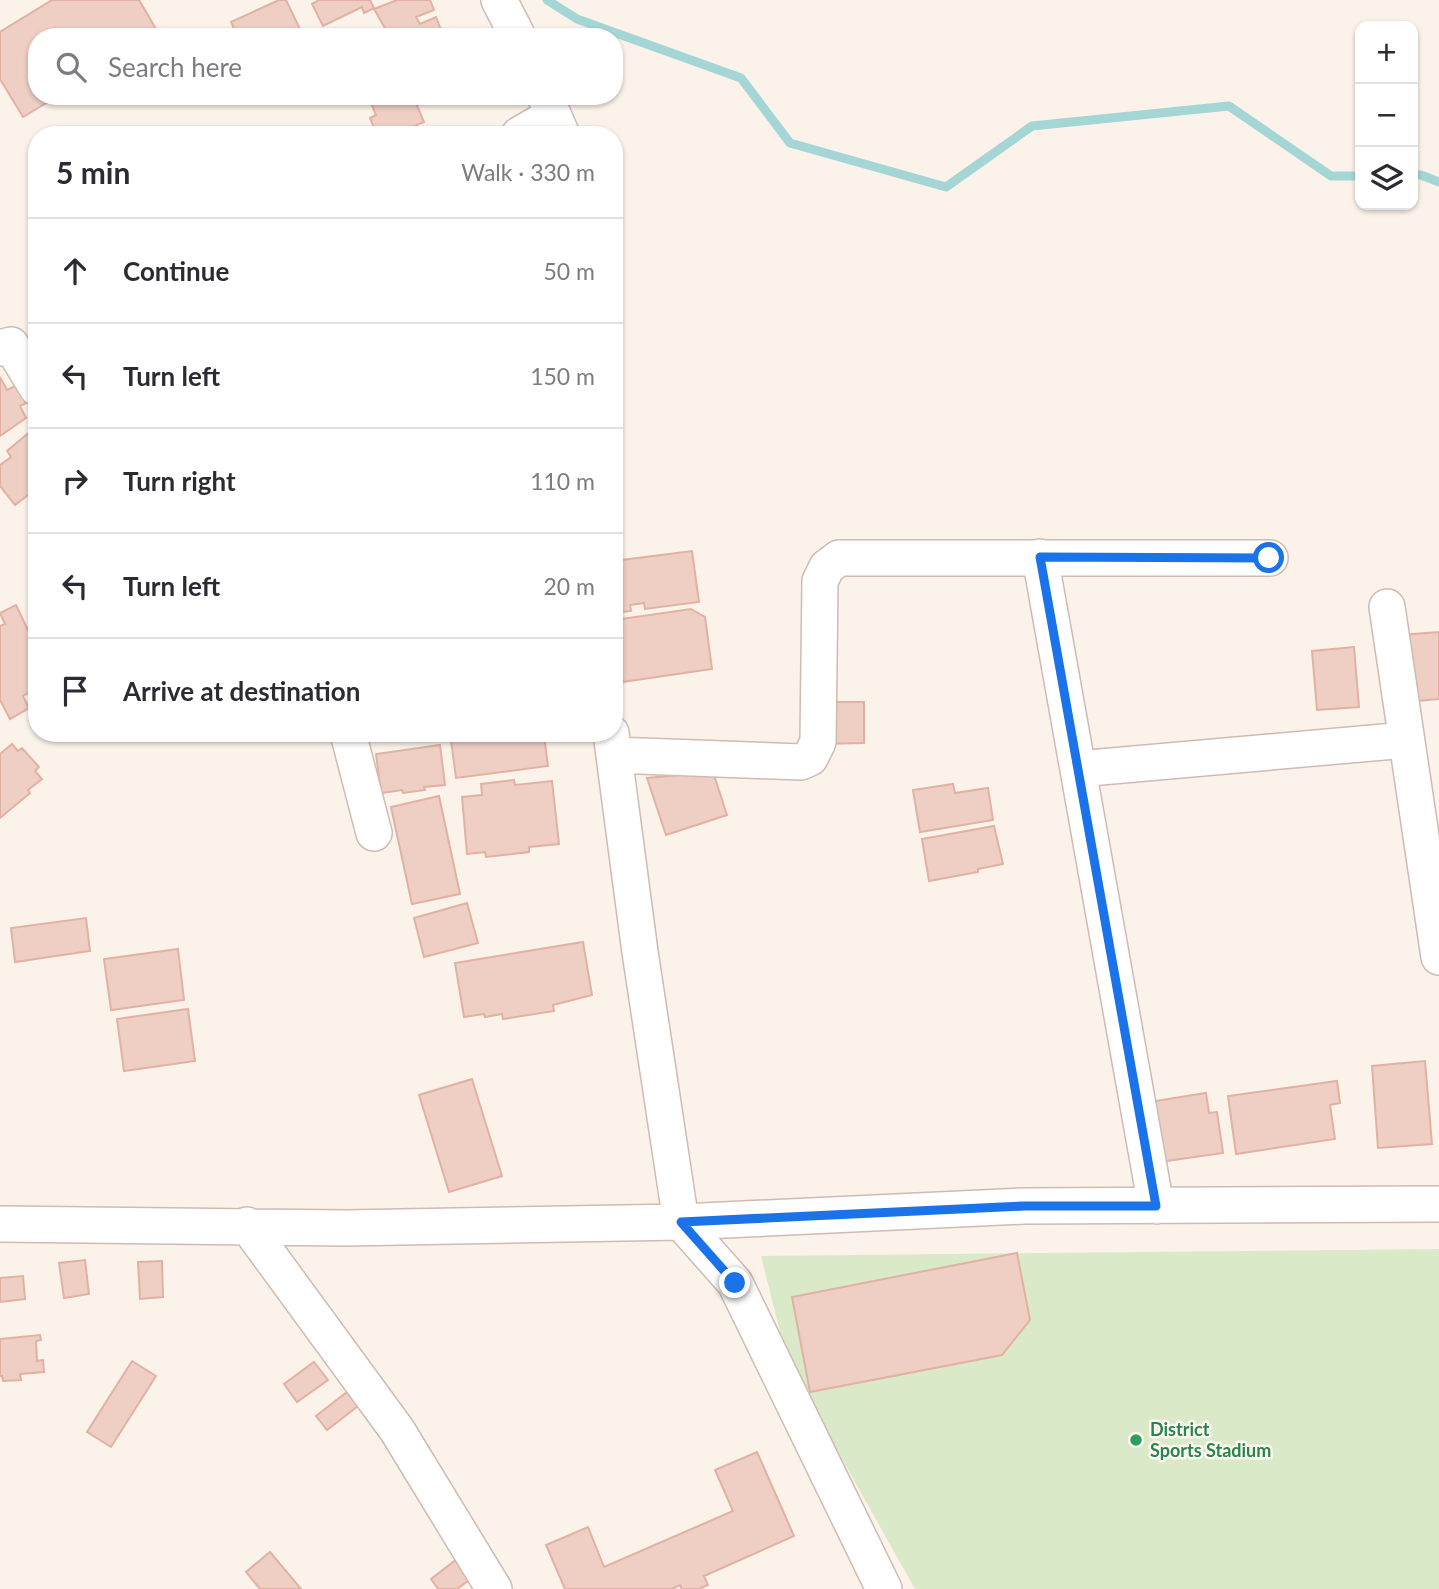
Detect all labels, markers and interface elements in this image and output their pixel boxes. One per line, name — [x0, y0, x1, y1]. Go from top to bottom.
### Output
map controls — [1355, 21, 1418, 210]
button: + — [1355, 21, 1418, 84]
search box — [28, 28, 623, 105]
icon: search — [52, 48, 90, 86]
text: Search here — [108, 51, 242, 83]
button: − — [1355, 84, 1418, 147]
button: layers — [1355, 147, 1418, 210]
text: 5 min — [56, 154, 130, 190]
text: Walk · 330 m — [461, 158, 595, 186]
icon: ahead — [56, 252, 94, 290]
text: Continue — [123, 255, 229, 287]
text: 50 m — [544, 257, 595, 285]
icon: left — [56, 357, 94, 395]
text: Turn left — [123, 360, 220, 392]
text: 150 m — [530, 362, 595, 390]
icon: right — [56, 462, 94, 500]
text: Turn right — [123, 465, 236, 497]
text: 110 m — [530, 467, 595, 495]
route start — [1253, 542, 1284, 573]
icon: left — [56, 567, 94, 605]
text: Turn left — [123, 570, 220, 602]
text: 20 m — [544, 572, 595, 600]
icon: arrive — [56, 672, 94, 710]
text: Arrive at destination — [123, 675, 360, 707]
route end — [719, 1267, 750, 1298]
place label: District Sports Stadium — [1150, 1418, 1271, 1461]
marker: District Sports Stadium — [1128, 1432, 1144, 1448]

